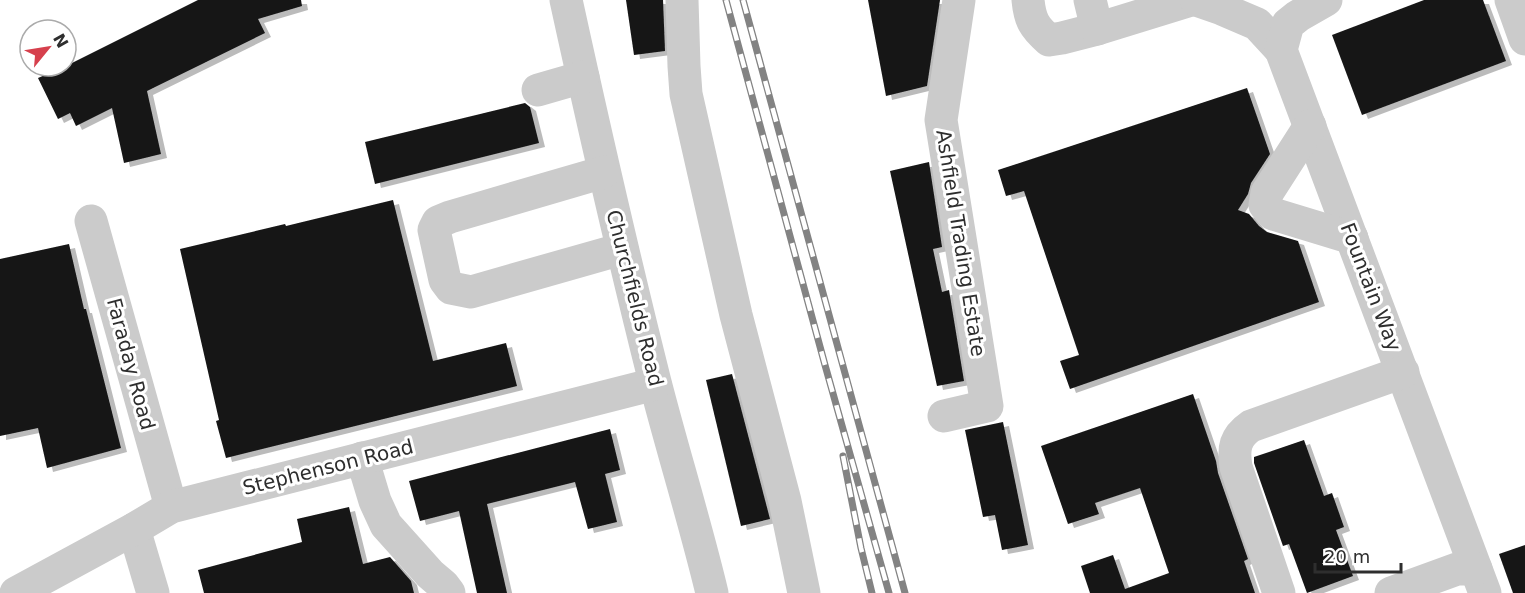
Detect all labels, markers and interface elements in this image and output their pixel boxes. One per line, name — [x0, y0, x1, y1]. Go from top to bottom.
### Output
north arrow — [18, 18, 78, 78]
text: N — [49, 30, 72, 51]
street label: Ashfield Trading Estate — [931, 128, 991, 358]
street label: Churchfields Road — [601, 207, 669, 389]
street label: Fountain Way — [1335, 219, 1407, 355]
street label: Faraday Road — [102, 295, 160, 433]
street label: Stephenson Road — [240, 434, 416, 500]
scale bar — [1315, 536, 1400, 574]
text: 20 m — [1324, 546, 1370, 567]

